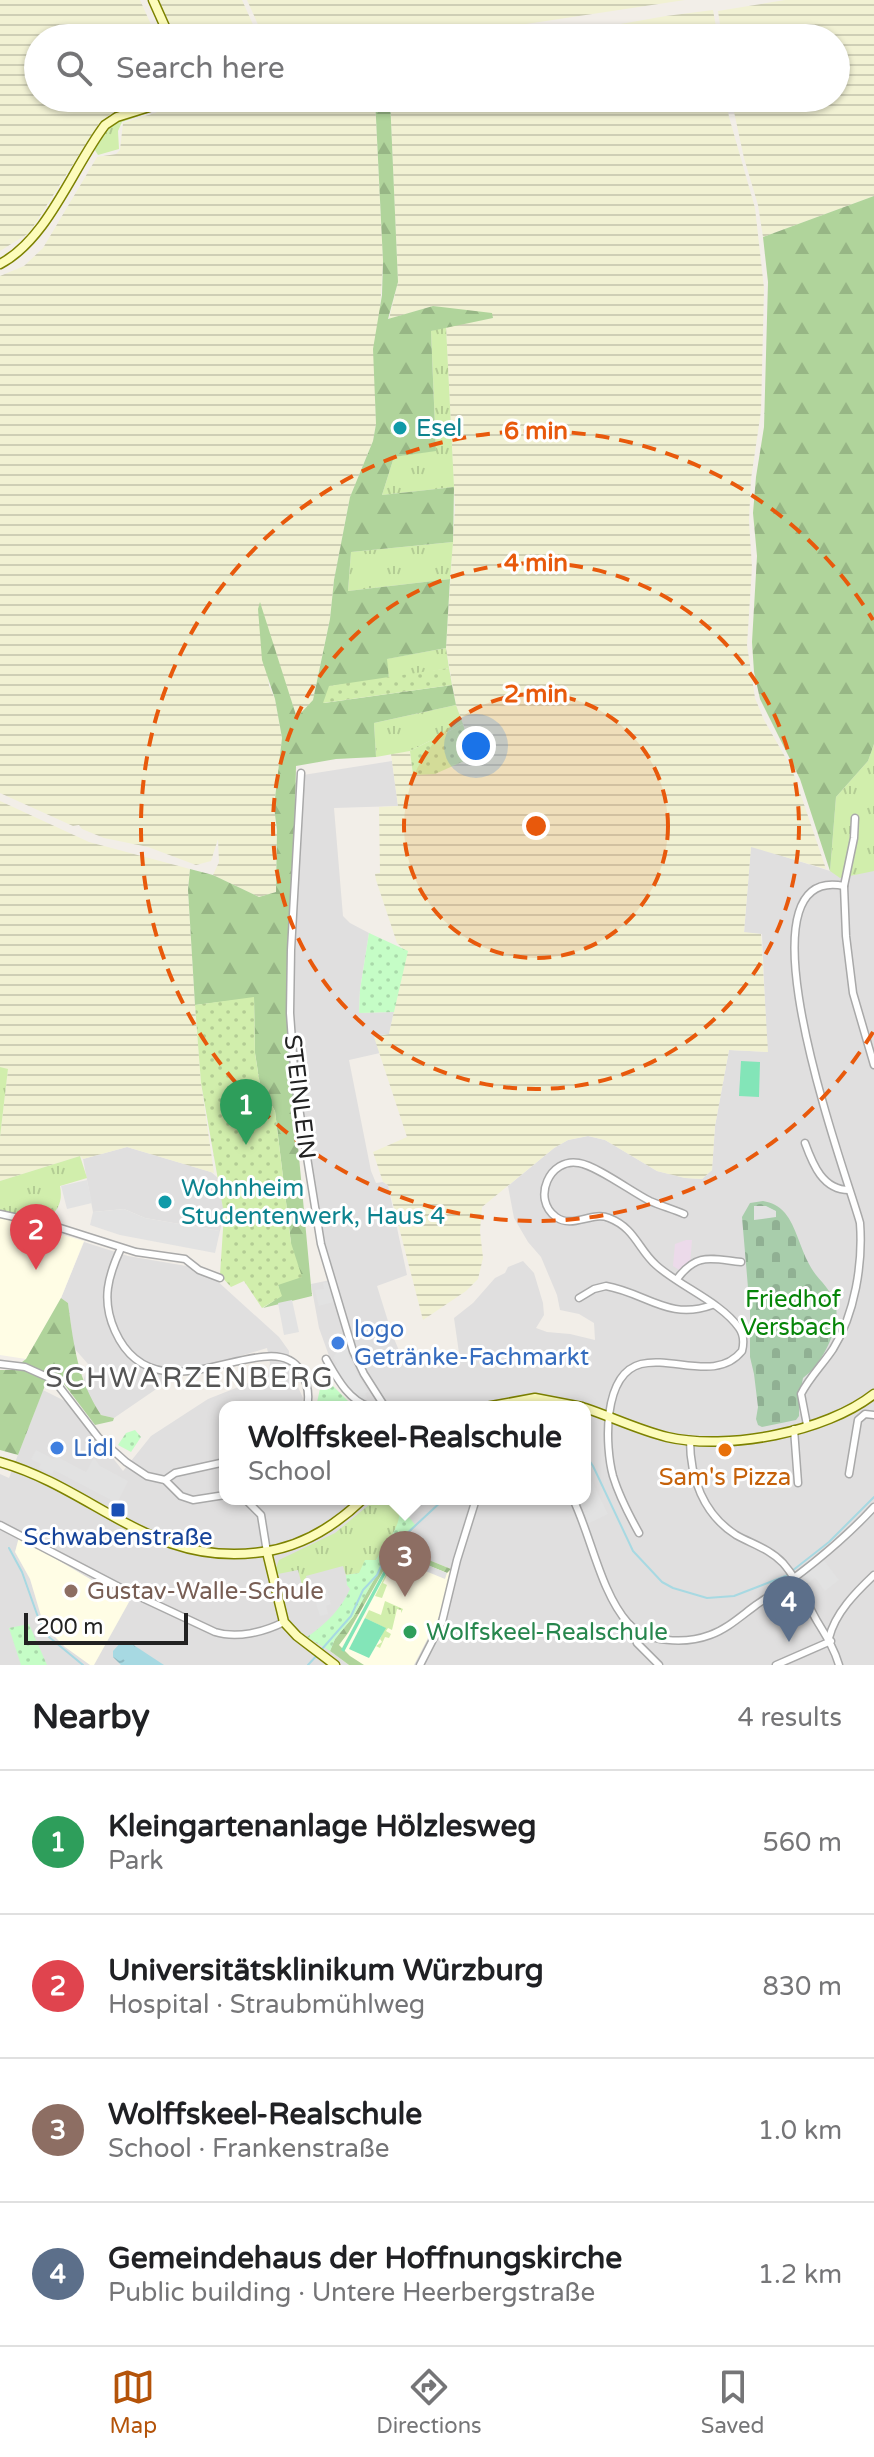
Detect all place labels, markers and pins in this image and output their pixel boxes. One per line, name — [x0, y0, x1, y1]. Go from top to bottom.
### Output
place label: Esel — [416, 414, 462, 443]
marker: Esel — [391, 419, 409, 437]
centre of rings — [522, 812, 550, 840]
pin: 1 — [220, 1079, 272, 1145]
place label: Wohnheim Studentenwerk, Haus 4 — [181, 1174, 445, 1231]
marker: Wohnheim Studentenwerk, Haus 4 — [156, 1193, 174, 1211]
pin: 2 — [10, 1204, 62, 1270]
place label: logo Getränke-Fachmarkt — [354, 1315, 589, 1372]
marker: logo Getränke-Fachmarkt — [329, 1334, 347, 1352]
place label: Lidl — [73, 1434, 114, 1463]
marker: Lidl — [48, 1439, 66, 1457]
marker: Sam's Pizza — [716, 1441, 734, 1459]
place label: Sam's Pizza — [659, 1463, 791, 1492]
marker: Schwabenstraße — [109, 1501, 127, 1519]
place label: Schwabenstraße — [23, 1523, 213, 1552]
pin: 3 — [379, 1531, 431, 1597]
pin: 4 — [763, 1576, 815, 1642]
place label: Gustav-Walle-Schule — [87, 1577, 324, 1606]
marker: Gustav-Walle-Schule — [62, 1582, 80, 1600]
place label: Wolfskeel-Realschule — [426, 1618, 668, 1647]
marker: Wolfskeel-Realschule — [401, 1623, 419, 1641]

